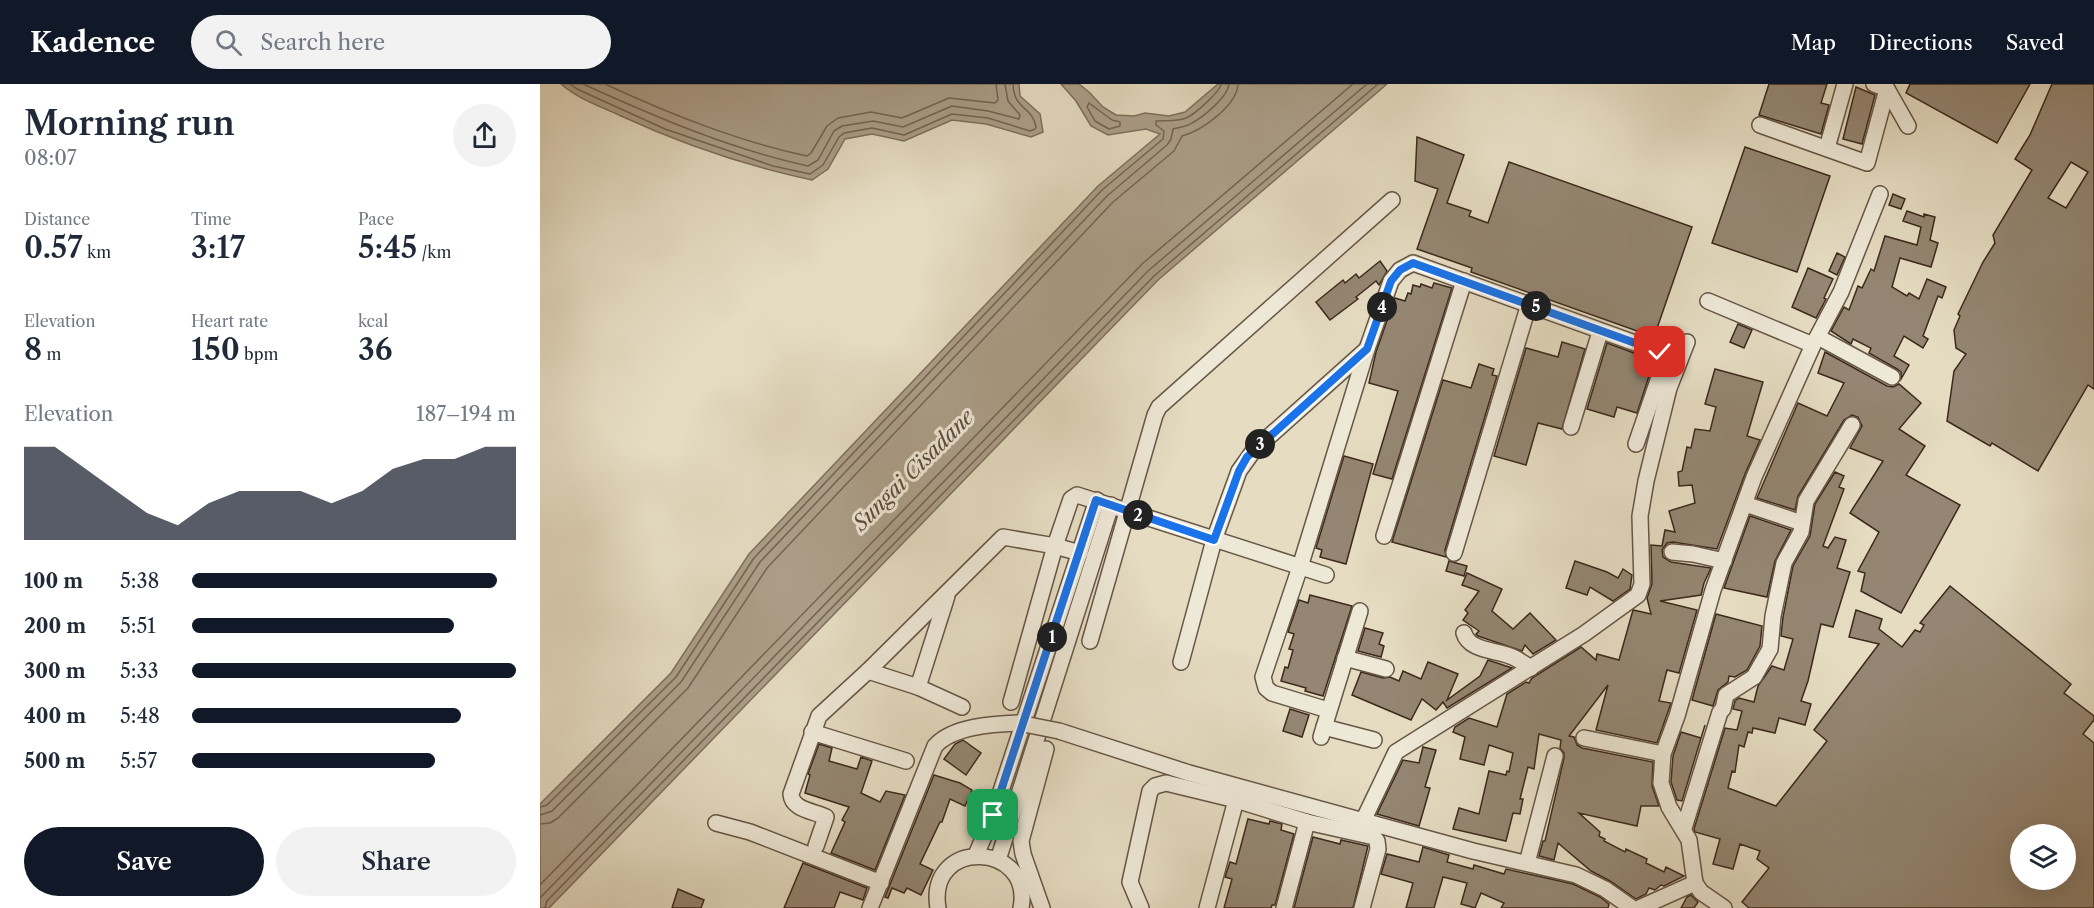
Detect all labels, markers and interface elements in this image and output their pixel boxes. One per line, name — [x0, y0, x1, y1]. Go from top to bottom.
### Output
search box — [191, 15, 611, 69]
text: Kadence — [30, 25, 155, 59]
icon: search — [212, 26, 245, 59]
text: Search here — [260, 29, 385, 56]
text: Map — [1791, 30, 1836, 55]
text: Directions — [1869, 30, 1973, 55]
text: Saved — [2006, 30, 2064, 55]
text: Morning run — [24, 103, 235, 144]
button: share — [453, 104, 516, 167]
text: 08:07 — [24, 146, 77, 170]
text: Distance — [24, 209, 90, 229]
text: Time — [191, 209, 231, 229]
text: Pace — [358, 209, 394, 229]
text: 0.57 — [24, 229, 83, 266]
text: 3:17 — [191, 229, 245, 266]
text: 5:45 — [358, 229, 417, 266]
text: km — [83, 242, 111, 262]
text: /km — [417, 242, 452, 262]
pin: 5 — [1521, 291, 1551, 321]
pin: 4 — [1367, 292, 1397, 322]
text: 5 — [1532, 296, 1540, 316]
text: 4 — [1377, 297, 1387, 317]
text: Elevation — [24, 311, 95, 331]
text: Heart rate — [191, 311, 268, 331]
text: kcal — [358, 311, 388, 331]
pin — [1634, 326, 1685, 377]
text: 8 — [24, 331, 42, 368]
text: 150 — [191, 331, 240, 368]
text: 36 — [358, 331, 393, 368]
icon: check — [1643, 335, 1676, 368]
text: m — [42, 344, 61, 364]
text: bpm — [240, 344, 278, 364]
text: Elevation — [24, 402, 113, 426]
text: 187–194 m — [416, 402, 516, 426]
water label: Sungai Cisadane — [846, 404, 979, 537]
pin: 3 — [1245, 429, 1275, 459]
text: 3 — [1255, 434, 1265, 454]
pin: 2 — [1123, 500, 1153, 530]
text: 2 — [1133, 505, 1143, 525]
text: 100 m — [24, 569, 83, 593]
text: 5:38 — [120, 569, 159, 593]
text: 200 m — [24, 614, 86, 638]
text: 5:51 — [120, 614, 156, 638]
pin: 1 — [1037, 622, 1067, 652]
text: 1 — [1048, 627, 1056, 647]
text: 300 m — [24, 659, 86, 683]
text: 5:33 — [120, 659, 159, 683]
text: 400 m — [24, 704, 86, 728]
text: 5:48 — [120, 704, 160, 728]
text: 500 m — [24, 749, 85, 773]
text: 5:57 — [120, 749, 157, 773]
pin — [967, 789, 1018, 840]
icon: arrive — [976, 798, 1009, 831]
map controls — [2010, 824, 2076, 890]
button: layers — [2010, 824, 2076, 890]
button: Save — [24, 827, 264, 896]
button: Share — [276, 827, 516, 896]

